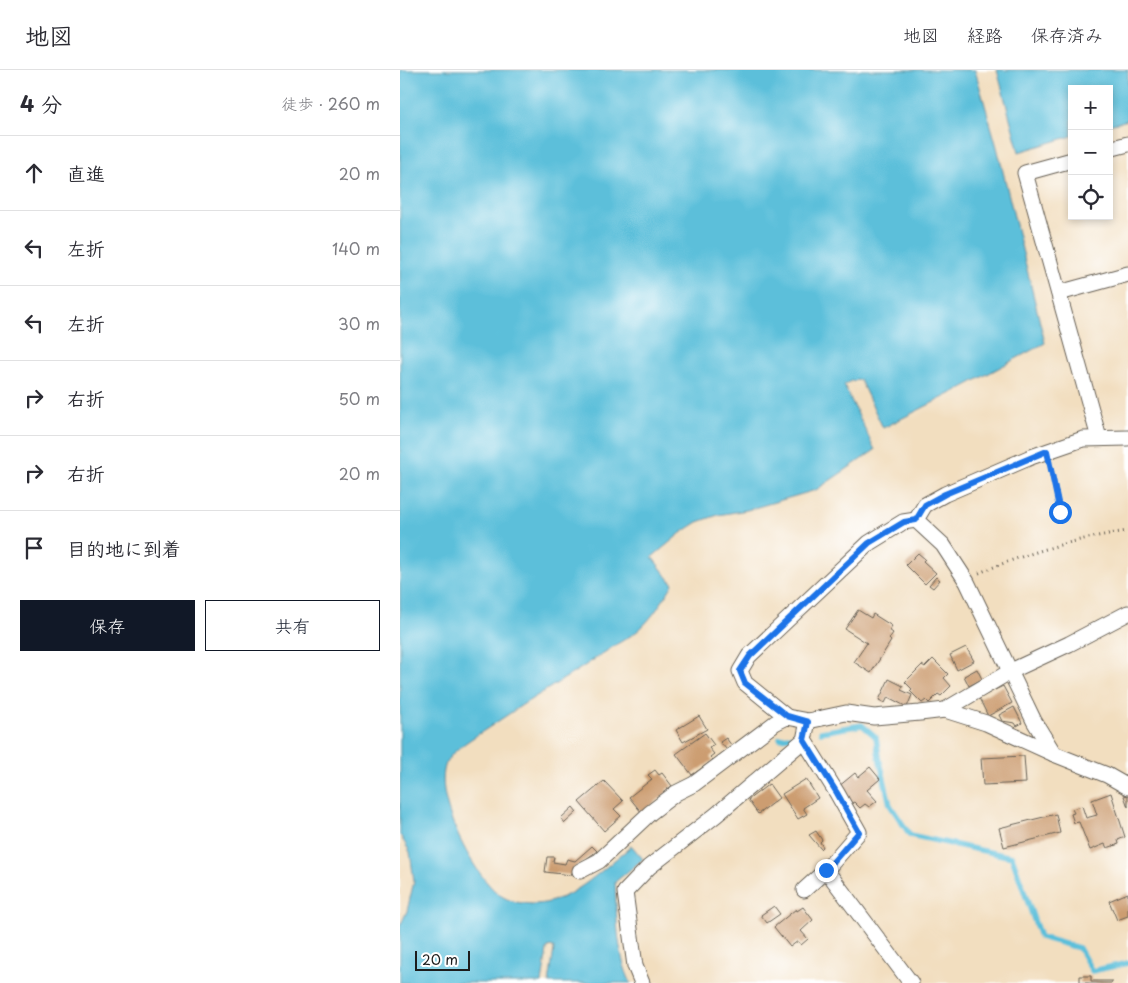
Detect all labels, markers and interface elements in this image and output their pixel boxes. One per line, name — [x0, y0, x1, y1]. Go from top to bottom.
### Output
text: 地図 — [25, 17, 73, 53]
text: 地図 — [903, 21, 939, 48]
text: 経路 — [967, 21, 1003, 48]
text: 保存済み — [1031, 21, 1103, 48]
map controls — [1068, 85, 1113, 220]
button: + — [1068, 85, 1113, 130]
text: 4 分 — [20, 87, 62, 119]
text: 徒歩 · 260 m — [281, 91, 380, 115]
button: − — [1068, 130, 1113, 175]
icon: ahead — [20, 159, 48, 187]
text: 直進 — [67, 159, 105, 187]
text: 20 m — [339, 161, 380, 185]
button: locate — [1068, 175, 1113, 220]
icon: left — [20, 234, 48, 262]
text: 左折 — [67, 234, 105, 262]
text: 140 m — [332, 236, 380, 260]
icon: left — [20, 309, 48, 337]
text: 左折 — [67, 309, 105, 337]
text: 30 m — [338, 311, 380, 335]
icon: right — [20, 384, 48, 412]
text: 右折 — [67, 384, 105, 412]
text: 50 m — [339, 386, 380, 410]
icon: right — [20, 459, 48, 487]
text: 右折 — [67, 459, 105, 487]
text: 20 m — [339, 461, 380, 485]
route start — [1049, 501, 1072, 524]
icon: arrive — [20, 534, 48, 562]
text: 目的地に到着 — [67, 534, 181, 562]
button: 保存 — [20, 600, 195, 651]
button: 共有 — [205, 600, 380, 651]
route end — [815, 859, 838, 882]
scale bar — [415, 948, 470, 971]
text: 20 m — [422, 949, 458, 970]

